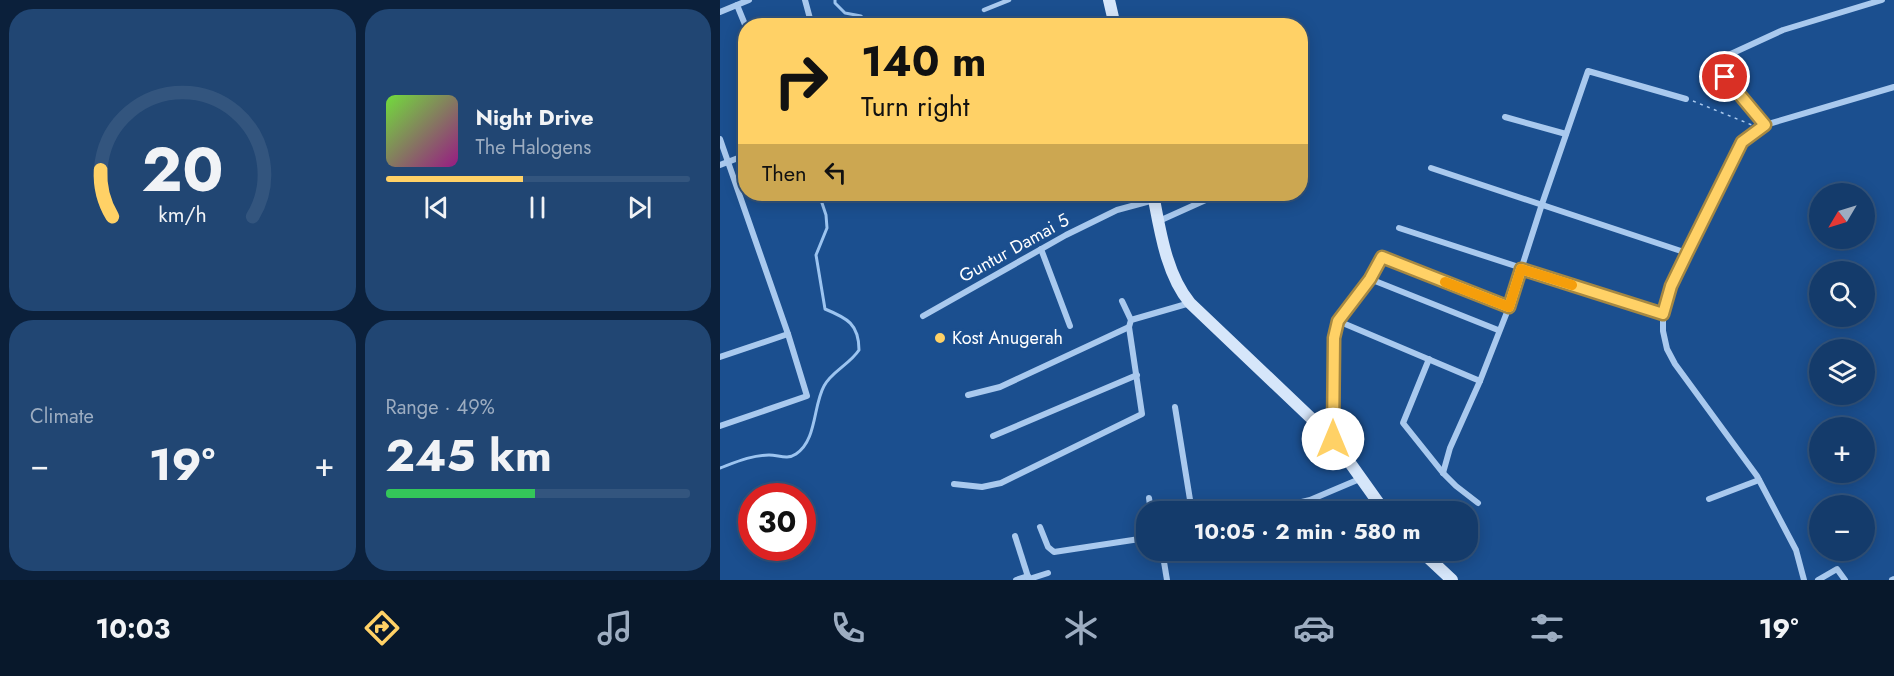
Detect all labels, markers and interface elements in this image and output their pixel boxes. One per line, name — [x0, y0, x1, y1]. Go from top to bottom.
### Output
text: 140 m — [861, 31, 987, 92]
icon: right — [762, 42, 840, 120]
pin — [1699, 51, 1750, 102]
icon: arrive — [1708, 60, 1741, 93]
text: Turn right — [861, 87, 969, 126]
text: Night Drive — [476, 101, 594, 133]
text: 20 — [141, 124, 223, 214]
text: The Halogens — [476, 133, 591, 162]
icon: left — [819, 156, 852, 189]
text: Then — [762, 157, 807, 189]
north arrow — [1809, 183, 1875, 249]
map controls — [1809, 183, 1875, 561]
icon: previous — [420, 191, 453, 224]
icon: pause — [521, 191, 554, 224]
icon: next — [623, 191, 656, 224]
text: km/h — [158, 199, 206, 230]
street label: Guntur Damai 5 — [954, 207, 1074, 289]
button: search — [1809, 261, 1875, 327]
place label: Kost Anugerah — [952, 325, 1063, 351]
marker: Kost Anugerah — [933, 331, 947, 345]
button: layers — [1809, 339, 1875, 405]
text: Range · 49% — [386, 393, 495, 422]
text: Climate — [30, 402, 94, 431]
position arrow — [1301, 407, 1365, 471]
button: + — [1809, 417, 1875, 483]
text: 245 km — [386, 423, 552, 488]
text: 19° — [149, 432, 215, 497]
text: − — [30, 441, 49, 488]
text: + — [314, 441, 334, 488]
speed limit sign: 30 — [738, 483, 816, 561]
button: − — [1809, 495, 1875, 561]
text: 10:05 · 2 min · 580 m — [1193, 515, 1421, 547]
icon: directions — [361, 607, 403, 649]
icon: music — [594, 607, 636, 649]
icon: phone — [827, 607, 869, 649]
icon: climate — [1060, 607, 1102, 649]
icon: car — [1293, 607, 1335, 649]
icon: filters — [1526, 607, 1568, 649]
text: 10:03 — [95, 609, 170, 648]
text: 19° — [1759, 609, 1798, 648]

